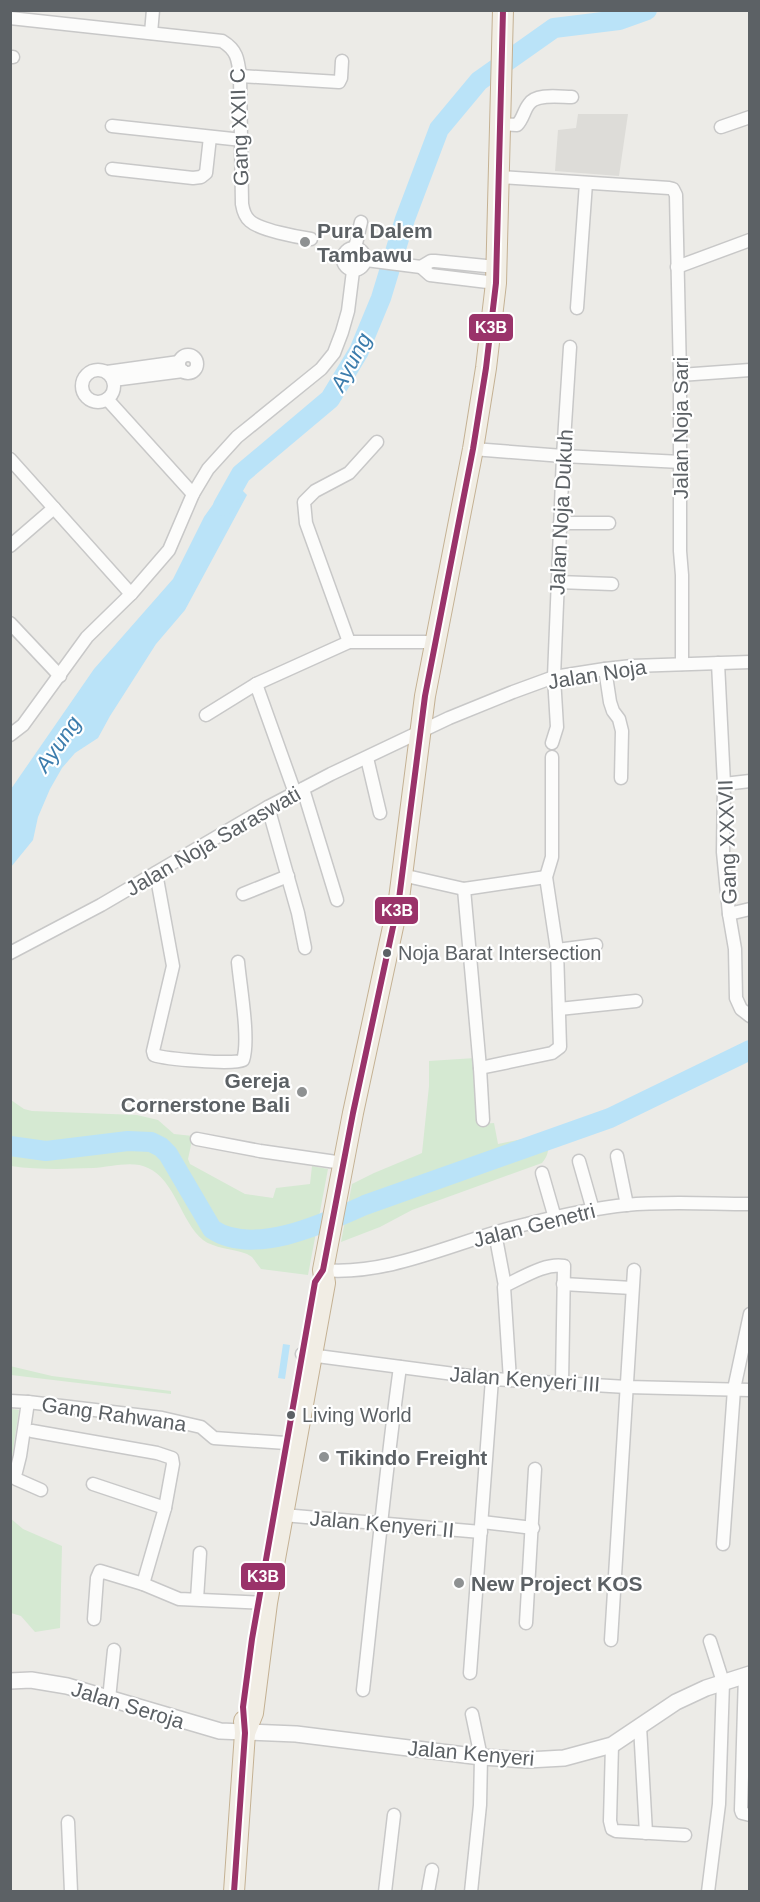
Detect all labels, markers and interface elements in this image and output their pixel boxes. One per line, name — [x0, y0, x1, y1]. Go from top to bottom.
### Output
street label: Gang XXII C — [225, 68, 253, 186]
place label: Pura Dalem Tambawu — [317, 219, 433, 266]
marker: Pura Dalem Tambawu — [298, 235, 312, 249]
line badge: K3B — [468, 313, 514, 342]
text: K3B — [475, 319, 507, 336]
water label: Ayung — [324, 328, 377, 397]
street label: Jalan Noja Sari — [669, 357, 692, 499]
street label: Jalan Noja Dukuh — [545, 429, 577, 595]
street label: Jalan Noja — [546, 655, 648, 693]
water label: Ayung — [29, 711, 87, 778]
street label: Gang XXXVII — [713, 779, 741, 905]
street label: Jalan Noja Saraswati — [122, 782, 304, 900]
line badge: K3B — [374, 896, 419, 925]
text: K3B — [381, 902, 413, 919]
place label: Noja Barat Intersection — [398, 942, 601, 964]
marker: Noja Barat Intersection — [381, 947, 393, 959]
place label: Gereja Cornerstone Bali — [121, 1069, 290, 1116]
marker: Gereja Cornerstone Bali — [295, 1085, 309, 1099]
street label: Jalan Genetri — [471, 1199, 597, 1251]
street label: Jalan Kenyeri III — [449, 1362, 601, 1396]
street label: Gang Rahwana — [40, 1392, 188, 1436]
place label: Living World — [302, 1404, 412, 1426]
marker: Living World — [285, 1409, 297, 1421]
place label: Tikindo Freight — [336, 1446, 487, 1469]
marker: Tikindo Freight — [317, 1450, 331, 1464]
street label: Jalan Kenyeri II — [309, 1506, 455, 1542]
line badge: K3B — [240, 1562, 286, 1591]
text: K3B — [247, 1568, 279, 1585]
place label: New Project KOS — [471, 1572, 643, 1595]
marker: New Project KOS — [452, 1576, 466, 1590]
street label: Jalan Seroja — [69, 1677, 187, 1733]
street label: Jalan Kenyeri — [407, 1736, 535, 1770]

